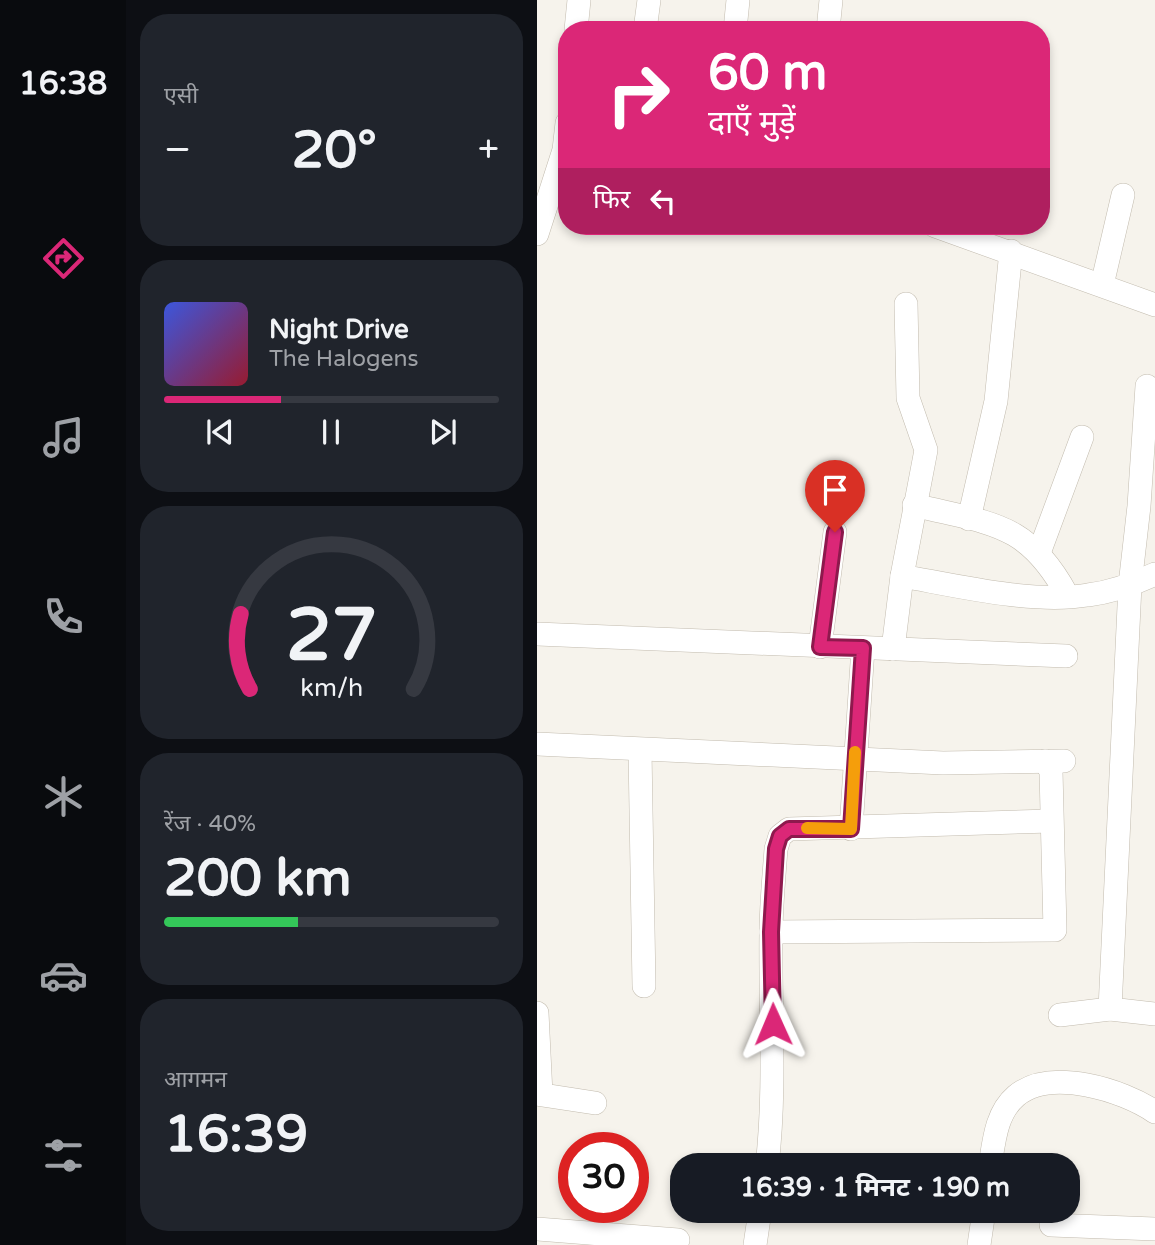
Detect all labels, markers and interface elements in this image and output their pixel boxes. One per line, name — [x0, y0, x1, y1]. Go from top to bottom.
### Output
text: 60 m — [708, 44, 827, 103]
icon: right — [593, 49, 684, 140]
text: 16:38 — [19, 65, 107, 103]
text: एसी — [164, 82, 198, 110]
text: दाएँ मुड़ें — [708, 104, 796, 142]
text: 20° — [292, 119, 377, 182]
text: − — [164, 127, 191, 173]
text: + — [478, 127, 499, 173]
icon: left — [644, 182, 682, 220]
text: फिर — [593, 184, 630, 215]
icon: directions — [39, 234, 88, 283]
text: Night Drive — [269, 314, 409, 345]
text: The Halogens — [269, 345, 418, 373]
icon: music — [39, 413, 88, 462]
icon: previous — [201, 413, 239, 451]
icon: pause — [312, 413, 350, 451]
icon: next — [424, 413, 462, 451]
pin — [805, 460, 865, 532]
icon: arrive — [816, 471, 854, 509]
icon: phone — [39, 592, 88, 641]
text: 27 — [286, 592, 377, 680]
text: km/h — [300, 672, 363, 702]
icon: climate — [39, 772, 88, 821]
text: रेंज · 40% — [164, 810, 256, 838]
text: 200 km — [164, 847, 352, 910]
icon: car — [39, 951, 88, 1000]
position arrow — [736, 987, 810, 1061]
text: आगमन — [164, 1066, 227, 1094]
text: 16:39 — [164, 1103, 308, 1166]
icon: filters — [39, 1131, 88, 1180]
speed limit sign: 30 — [558, 1132, 649, 1223]
text: 16:39 · 1 मिनट · 190 m — [740, 1172, 1010, 1203]

